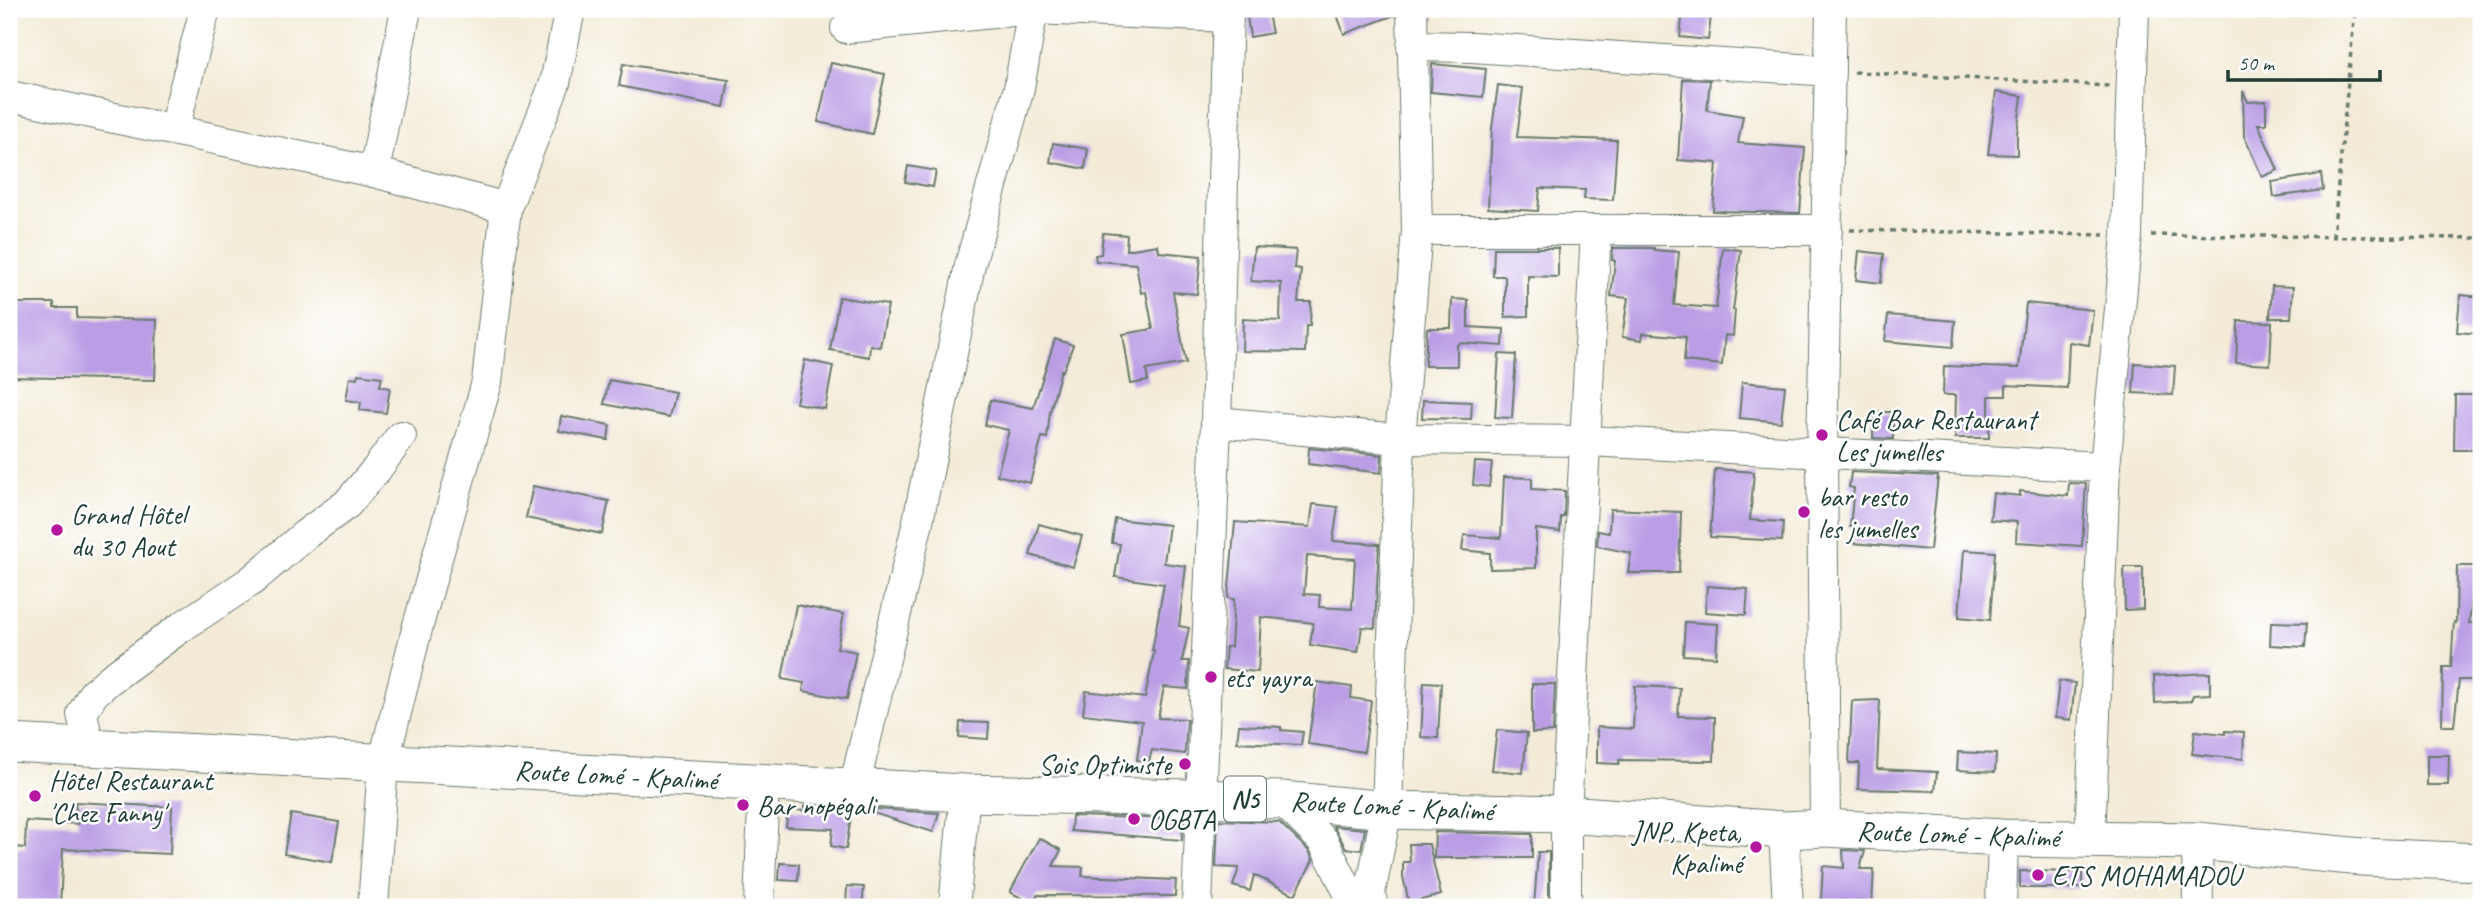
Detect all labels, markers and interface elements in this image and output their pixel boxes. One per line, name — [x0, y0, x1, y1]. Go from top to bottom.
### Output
scale bar — [2228, 38, 2380, 82]
text: 50 m — [2238, 50, 2276, 76]
place label: Café Bar Restaurant Les jumelles — [1836, 402, 2040, 469]
marker: Café Bar Restaurant Les jumelles — [1814, 427, 1830, 443]
place label: bar resto les jumelles — [1818, 479, 1920, 546]
place label: Grand Hôtel du 30 Aout — [71, 497, 191, 564]
marker: bar resto les jumelles — [1796, 504, 1812, 520]
marker: Grand Hôtel du 30 Aout — [49, 522, 65, 538]
place label: ets yayra — [1225, 660, 1314, 695]
marker: ets yayra — [1203, 669, 1219, 685]
place label: Sois Optimiste — [1038, 747, 1173, 782]
street label: Route Lomé - Kpalimé — [514, 752, 722, 798]
marker: Sois Optimiste — [1177, 756, 1193, 772]
place label: Hôtel Restaurant 'Chez Fanny' — [49, 763, 215, 830]
road number: N5 — [1224, 776, 1266, 821]
street label: Route Lomé - Kpalimé — [1290, 783, 1498, 829]
marker: Hôtel Restaurant 'Chez Fanny' — [27, 788, 43, 804]
place label: Bar nopégali — [757, 788, 879, 823]
marker: Bar nopégali — [735, 797, 751, 813]
place label: OGBTA — [1148, 802, 1216, 837]
marker: OGBTA — [1126, 811, 1142, 827]
street label: Route Lomé - Kpalimé — [1856, 813, 2064, 855]
place label: JNP, Kpeta, Kpalimé — [1630, 814, 1746, 881]
marker: JNP, Kpeta, Kpalimé — [1748, 839, 1764, 855]
place label: ETS MOHAMADOU — [2052, 858, 2245, 893]
marker: ETS MOHAMADOU — [2030, 867, 2046, 883]

